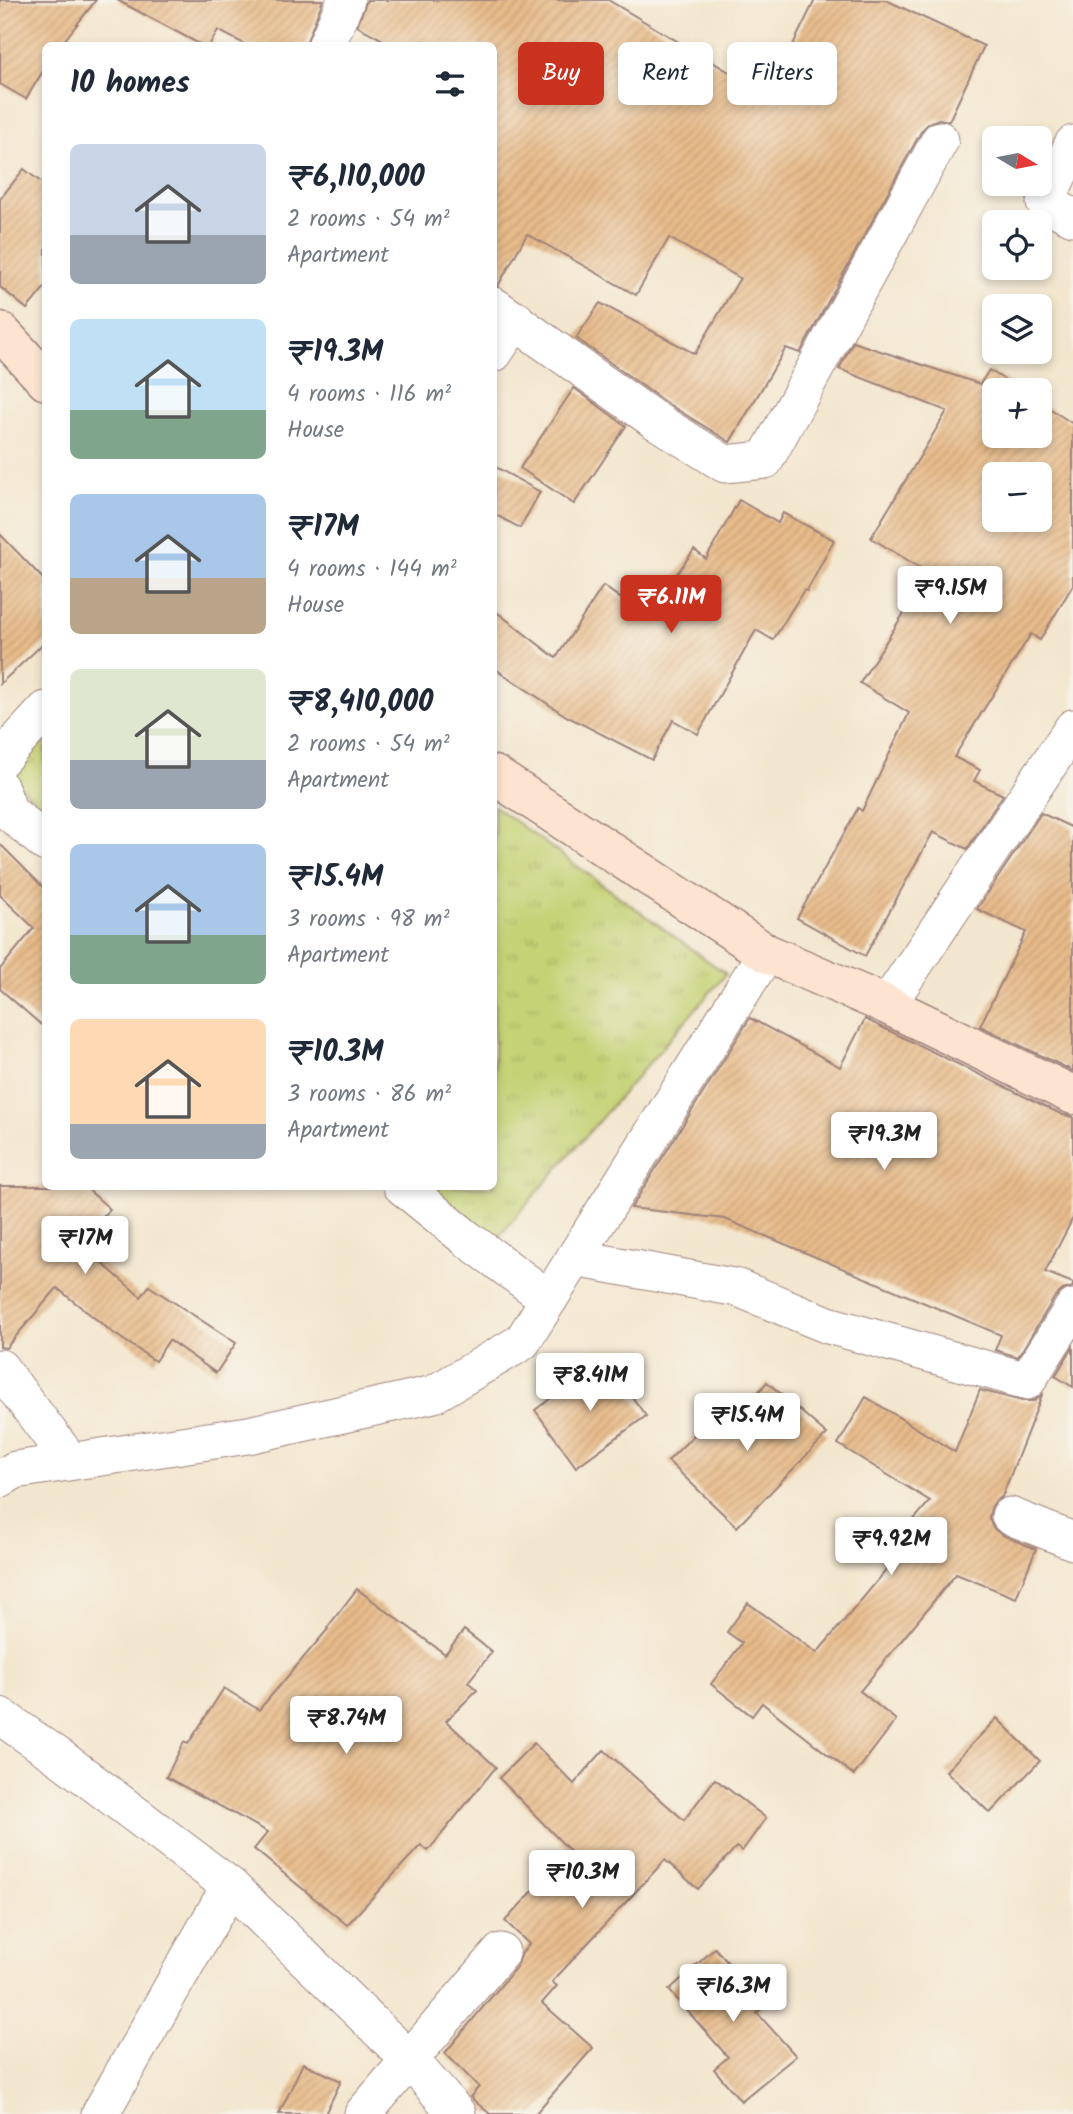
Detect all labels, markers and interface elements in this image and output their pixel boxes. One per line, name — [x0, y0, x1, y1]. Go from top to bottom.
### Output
chip: Buy — [518, 42, 604, 105]
chip: Rent — [618, 42, 713, 105]
chip: Filters — [727, 42, 837, 105]
text: 10 homes — [70, 60, 190, 108]
icon: filters — [431, 65, 469, 103]
north arrow — [982, 126, 1052, 196]
map controls — [982, 126, 1052, 532]
text: ₹6,110,000 — [287, 154, 425, 202]
icon: home — [126, 172, 210, 256]
text: 2 rooms · 54 m² — [287, 202, 450, 238]
button: locate — [982, 210, 1052, 280]
text: Apartment — [287, 238, 389, 274]
button: layers — [982, 294, 1052, 364]
text: ₹19.3M — [287, 329, 384, 377]
icon: home — [126, 347, 210, 431]
text: 4 rooms · 116 m² — [287, 377, 451, 413]
button: + — [982, 378, 1052, 448]
text: House — [287, 413, 344, 449]
button: − — [982, 462, 1052, 532]
text: ₹17M — [287, 504, 359, 552]
icon: home — [126, 522, 210, 606]
text: 4 rooms · 144 m² — [287, 552, 457, 588]
pin: ₹9.15M — [893, 566, 1007, 626]
text: ₹9.15M — [913, 571, 987, 607]
pin: ₹6.11M — [614, 576, 728, 635]
text: ₹6.11M — [636, 580, 706, 616]
text: House — [287, 588, 344, 624]
text: ₹8,410,000 — [287, 679, 434, 727]
icon: home — [126, 697, 210, 781]
text: 2 rooms · 54 m² — [287, 727, 450, 763]
text: Apartment — [287, 763, 389, 799]
text: ₹15.4M — [287, 854, 383, 902]
icon: home — [126, 872, 210, 956]
text: 3 rooms · 98 m² — [287, 902, 450, 938]
text: Apartment — [287, 938, 389, 974]
text: ₹10.3M — [287, 1029, 384, 1077]
icon: home — [126, 1047, 210, 1131]
text: 3 rooms · 86 m² — [287, 1077, 451, 1113]
pin: ₹19.3M — [827, 1112, 941, 1172]
text: Apartment — [287, 1113, 389, 1149]
text: ₹19.3M — [847, 1117, 921, 1153]
pin: ₹17M — [44, 1216, 126, 1276]
text: ₹17M — [57, 1221, 113, 1257]
pin: ₹8.41M — [533, 1354, 647, 1413]
text: ₹8.41M — [552, 1358, 628, 1394]
pin: ₹15.4M — [690, 1394, 804, 1453]
text: ₹15.4M — [710, 1398, 784, 1434]
pin: ₹9.92M — [834, 1518, 948, 1577]
text: ₹9.92M — [851, 1522, 931, 1558]
pin: ₹8.74M — [289, 1696, 403, 1756]
text: ₹8.74M — [306, 1701, 386, 1737]
pin: ₹10.3M — [525, 1850, 639, 1910]
text: ₹10.3M — [545, 1855, 619, 1891]
pin: ₹16.3M — [676, 1965, 790, 2024]
text: ₹16.3M — [696, 1969, 770, 2005]

